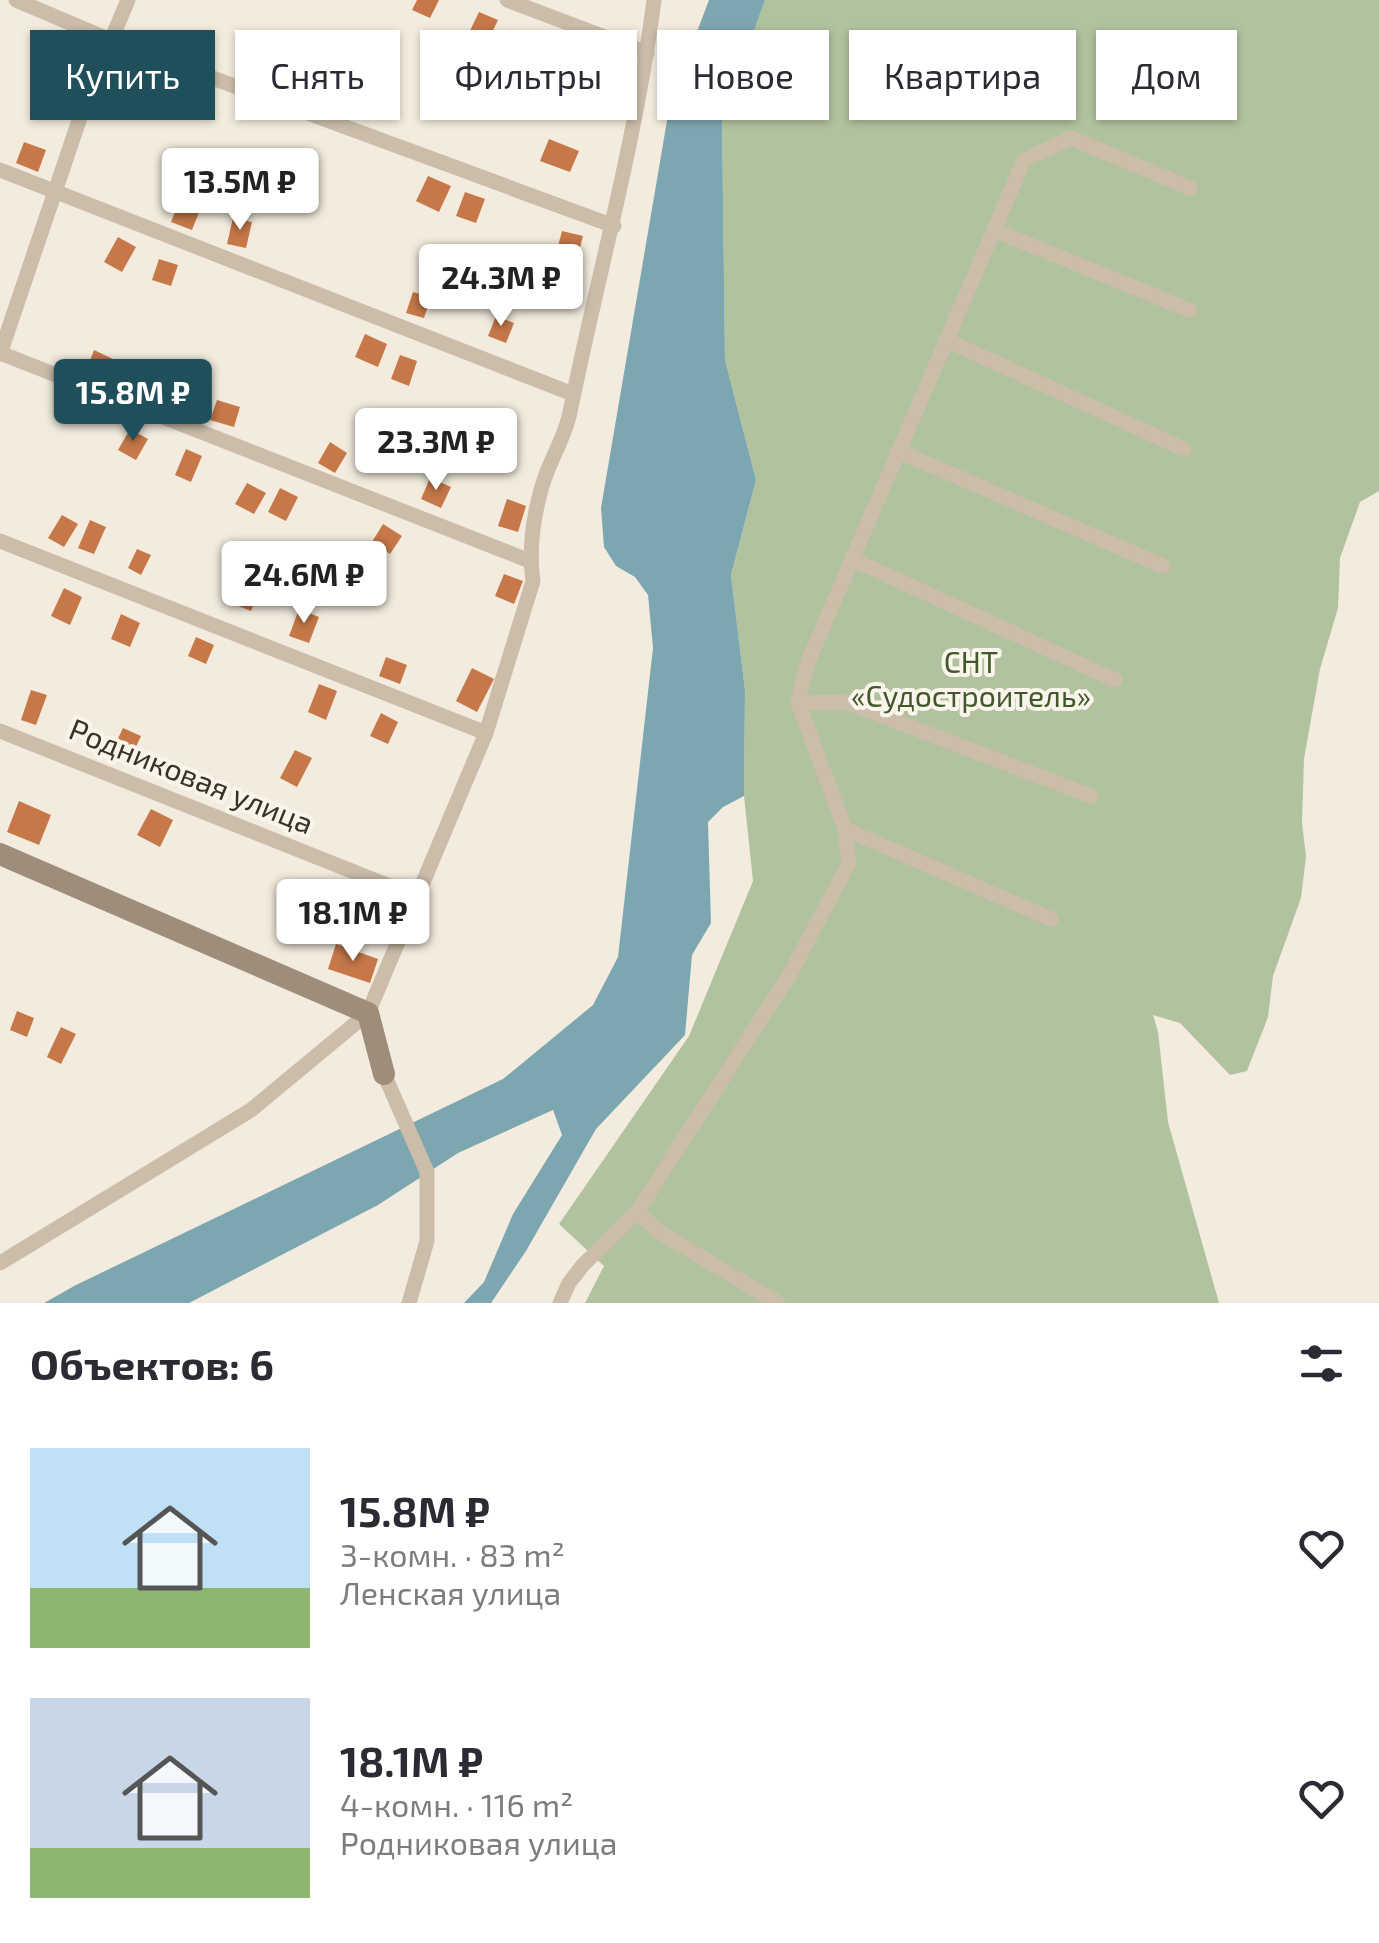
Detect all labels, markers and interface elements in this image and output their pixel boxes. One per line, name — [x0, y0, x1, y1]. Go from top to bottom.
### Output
chip: Купить — [30, 30, 215, 120]
chip: Снять — [235, 30, 400, 120]
chip: Фильтры — [420, 30, 637, 120]
chip: Новое — [657, 30, 829, 120]
chip: Квартира — [849, 30, 1076, 120]
chip: Дом — [1096, 30, 1237, 120]
pin: 13.5M ₽ — [148, 148, 332, 233]
text: 13.5M ₽ — [184, 161, 296, 199]
pin: 24.3M ₽ — [409, 244, 593, 329]
text: 24.3M ₽ — [441, 257, 561, 295]
pin: 15.8M ₽ — [41, 359, 225, 444]
text: 15.8M ₽ — [76, 372, 190, 410]
pin: 23.3M ₽ — [344, 408, 528, 493]
text: 23.3M ₽ — [377, 421, 495, 459]
pin: 24.6M ₽ — [212, 541, 396, 626]
text: 24.6M ₽ — [244, 554, 364, 592]
park label: СНТ «Судостроитель» — [851, 643, 1091, 714]
street label: Родниковая улица — [64, 710, 319, 841]
pin: 18.1M ₽ — [261, 879, 445, 964]
text: 18.1M ₽ — [298, 892, 408, 930]
icon: filters — [1294, 1336, 1349, 1391]
text: Объектов: 6 — [30, 1338, 274, 1388]
text: 15.8M ₽ — [340, 1485, 490, 1535]
icon: home — [110, 1488, 230, 1608]
icon: heart — [1294, 1521, 1349, 1576]
text: 3-комн. · 83 m² — [340, 1535, 565, 1573]
text: Ленская улица — [340, 1573, 561, 1611]
text: 18.1M ₽ — [340, 1735, 483, 1785]
icon: home — [110, 1738, 230, 1858]
icon: heart — [1294, 1771, 1349, 1826]
text: 4-комн. · 116 m² — [340, 1785, 573, 1823]
text: Родниковая улица — [340, 1823, 617, 1861]

